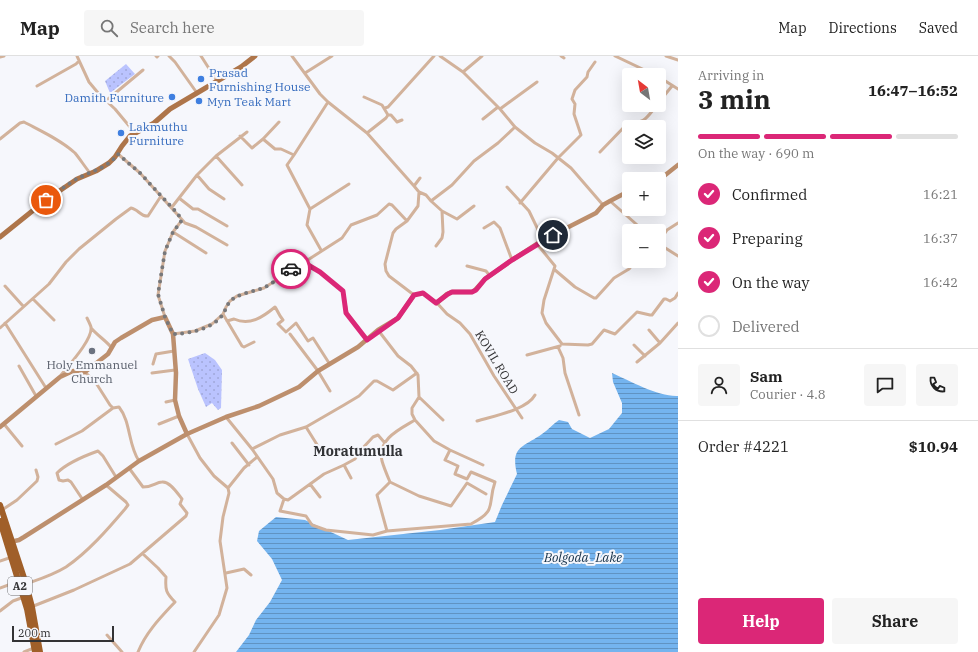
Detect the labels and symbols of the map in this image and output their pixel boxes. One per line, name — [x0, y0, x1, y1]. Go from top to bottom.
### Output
place label: Prasad Furnishing House — [209, 65, 310, 94]
north arrow — [622, 68, 666, 112]
marker: Prasad Furnishing House — [196, 74, 206, 84]
place label: Damith Furniture — [64, 90, 164, 105]
marker: Damith Furniture — [167, 92, 177, 102]
place label: Myn Teak Mart — [207, 94, 291, 109]
marker: Myn Teak Mart — [194, 96, 204, 106]
place label: Lakmuthu Furniture — [129, 119, 188, 148]
marker: Lakmuthu Furniture — [116, 128, 126, 138]
pin — [29, 183, 63, 217]
pin — [536, 218, 570, 252]
courier — [271, 249, 311, 289]
street label: KOVIL ROAD — [472, 327, 522, 397]
marker: Holy Emmanuel Church — [87, 346, 97, 356]
place label: Holy Emmanuel Church — [46, 357, 138, 386]
district label: Moratumulla — [313, 442, 403, 460]
water label: Bolgoda_Lake — [543, 549, 622, 566]
road number: A2 — [8, 577, 32, 595]
scale bar — [12, 624, 114, 643]

